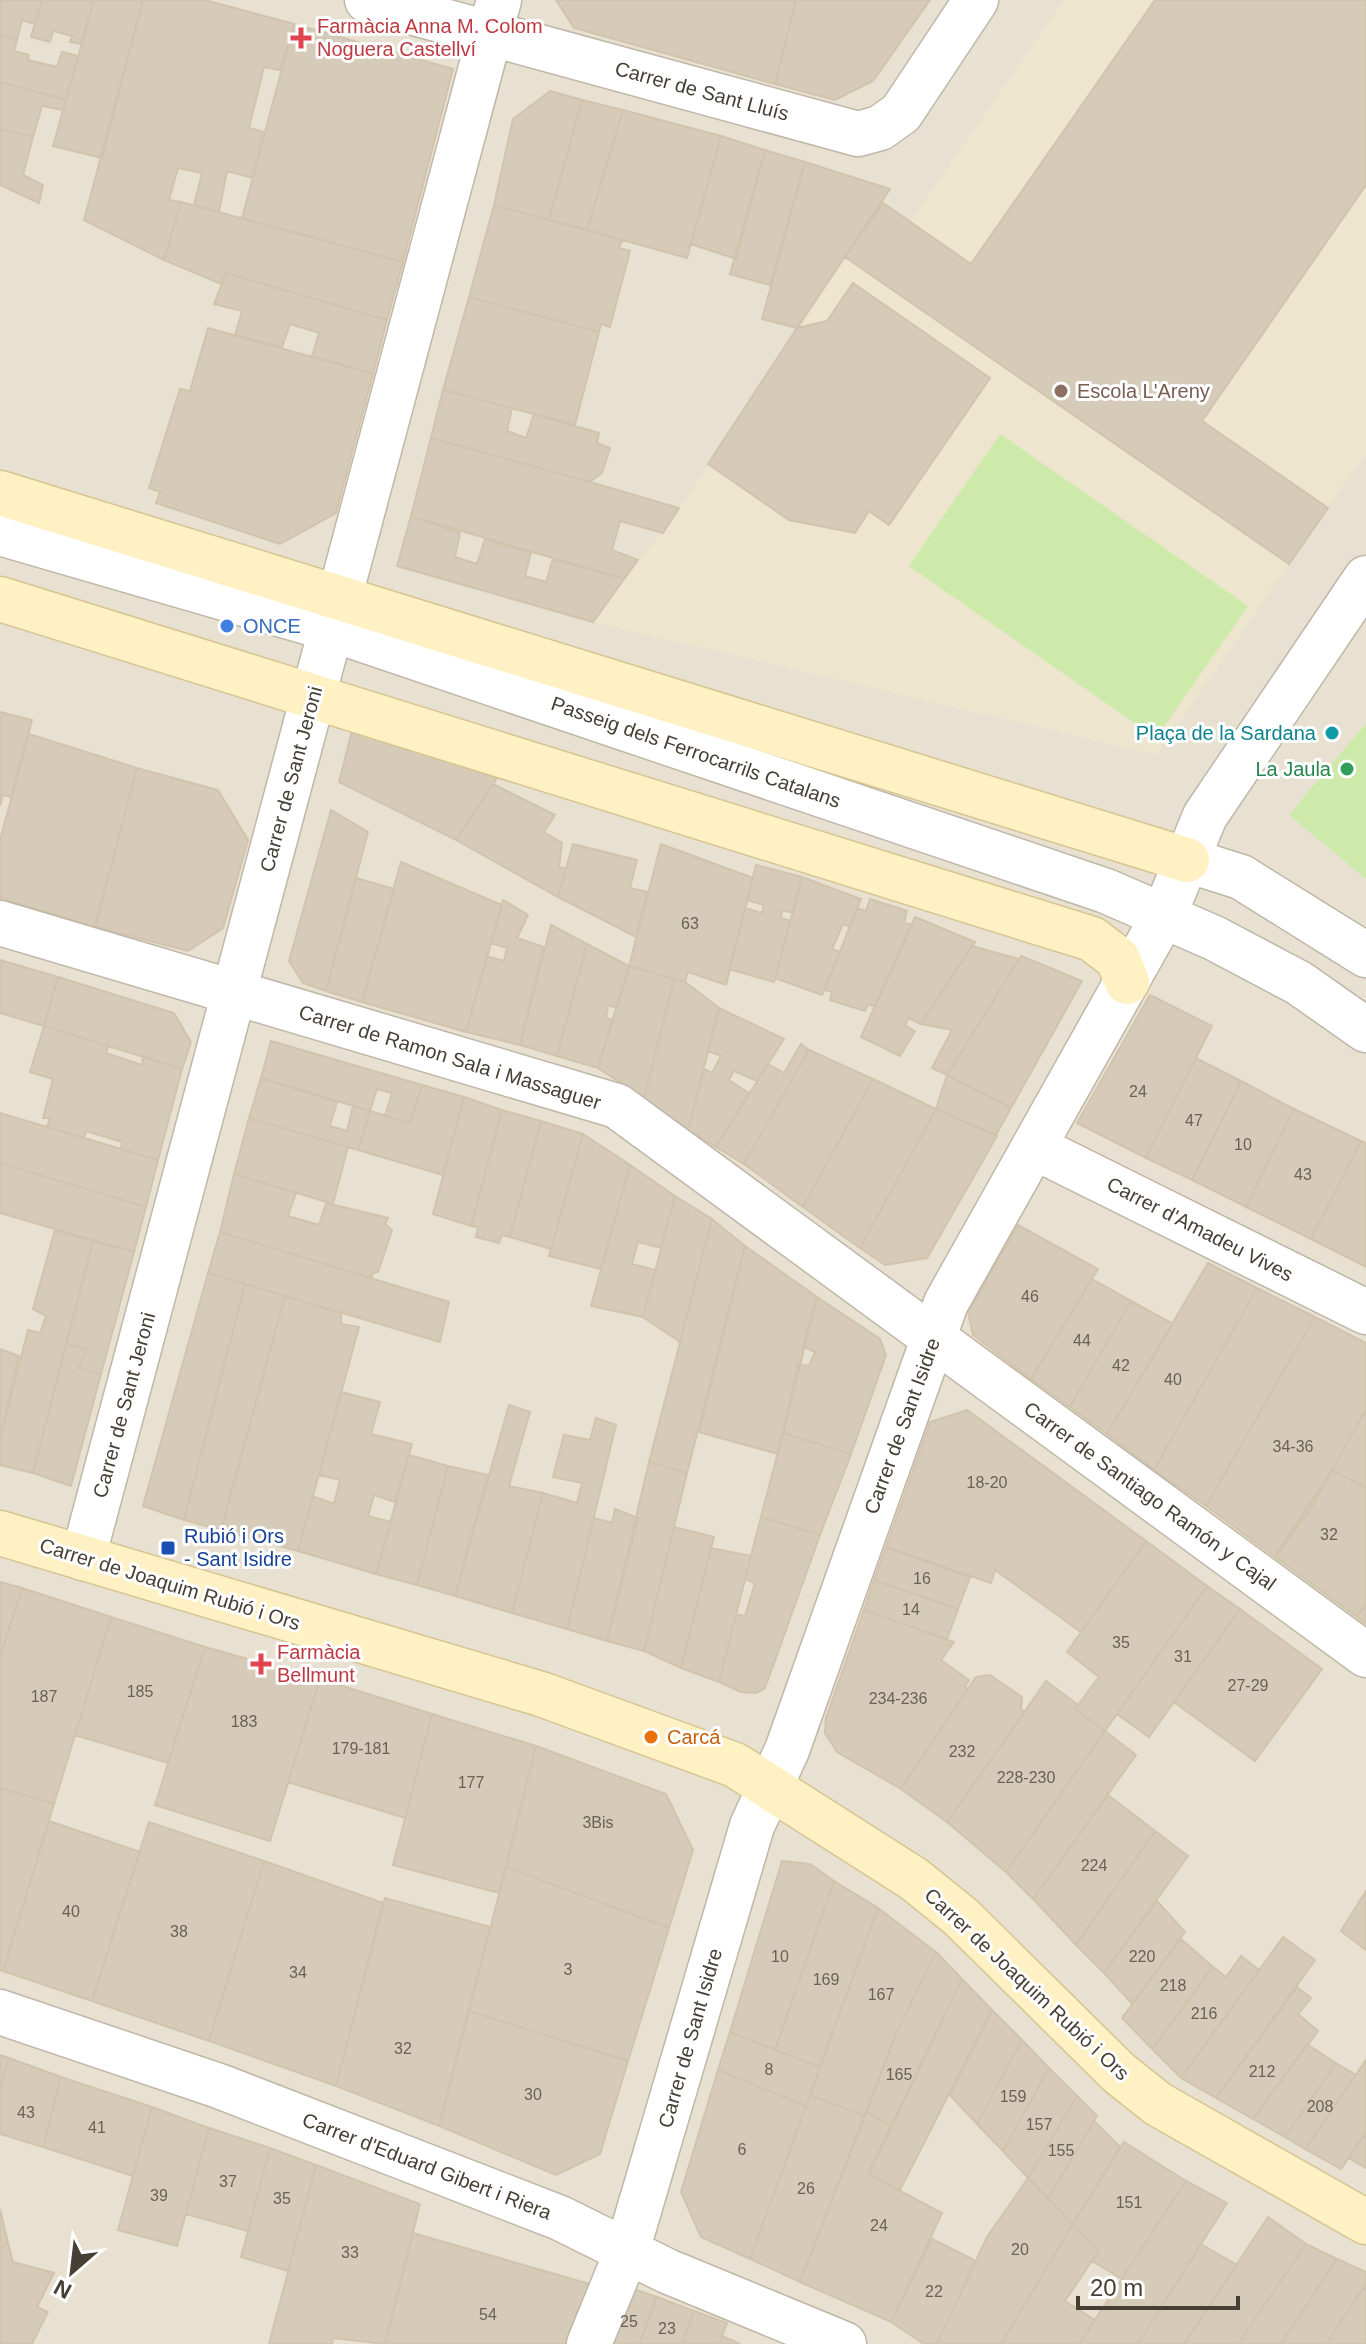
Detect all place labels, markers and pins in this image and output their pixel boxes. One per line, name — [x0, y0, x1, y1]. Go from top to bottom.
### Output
place label: Farmàcia Anna M. Colom Noguera Castellví — [317, 15, 543, 60]
marker: Farmàcia Anna M. Colom Noguera Castellví — [292, 29, 310, 47]
place label: Escola L'Areny — [1077, 380, 1210, 402]
marker: Escola L'Areny — [1052, 382, 1070, 400]
place label: ONCE — [243, 615, 301, 637]
marker: ONCE — [218, 617, 236, 635]
place label: Plaça de la Sardana — [1136, 722, 1317, 744]
marker: Plaça de la Sardana — [1323, 724, 1341, 742]
place label: La Jaula — [1255, 758, 1332, 780]
marker: La Jaula — [1338, 760, 1356, 778]
place label: Rubió i Ors - Sant Isidre — [184, 1525, 292, 1570]
marker: Rubió i Ors - Sant Isidre — [159, 1539, 177, 1557]
place label: Farmàcia Bellmunt — [277, 1641, 361, 1686]
marker: Farmàcia Bellmunt — [252, 1655, 270, 1673]
place label: Carcá — [667, 1726, 721, 1748]
marker: Carcá — [642, 1728, 660, 1746]

